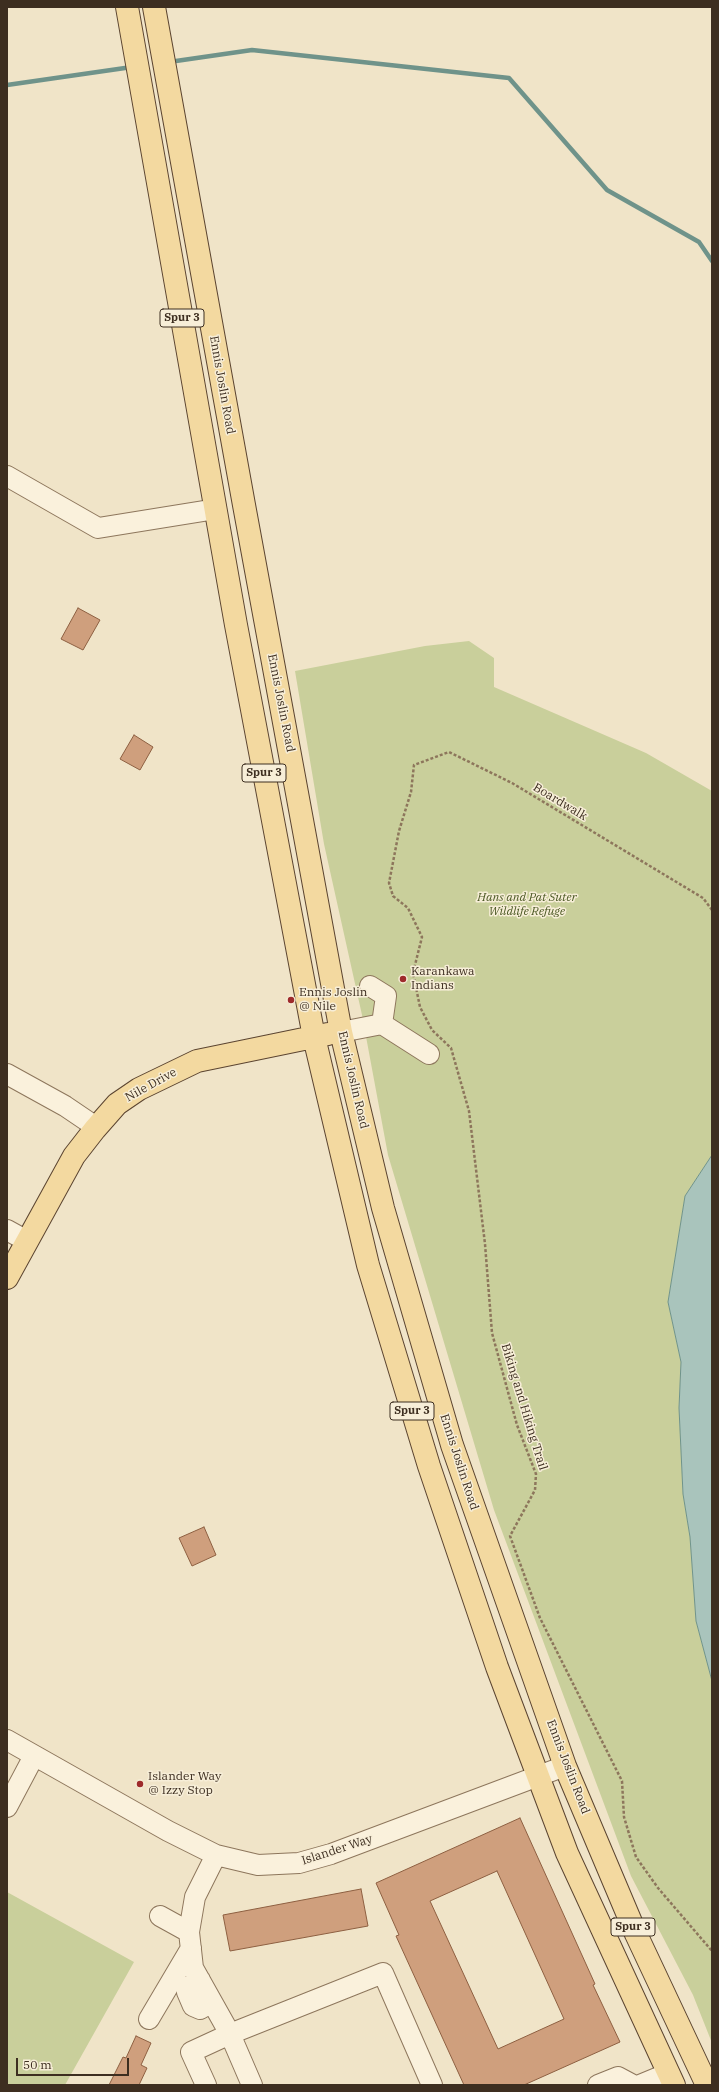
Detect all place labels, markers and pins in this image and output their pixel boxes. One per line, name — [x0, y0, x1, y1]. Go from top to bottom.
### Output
place label: Karankawa Indians — [411, 965, 475, 993]
marker: Karankawa Indians — [398, 974, 408, 984]
place label: Ennis Joslin @ Nile — [299, 986, 367, 1014]
marker: Ennis Joslin @ Nile — [286, 995, 296, 1005]
place label: Islander Way @ Izzy Stop — [148, 1770, 221, 1798]
marker: Islander Way @ Izzy Stop — [135, 1779, 145, 1789]

